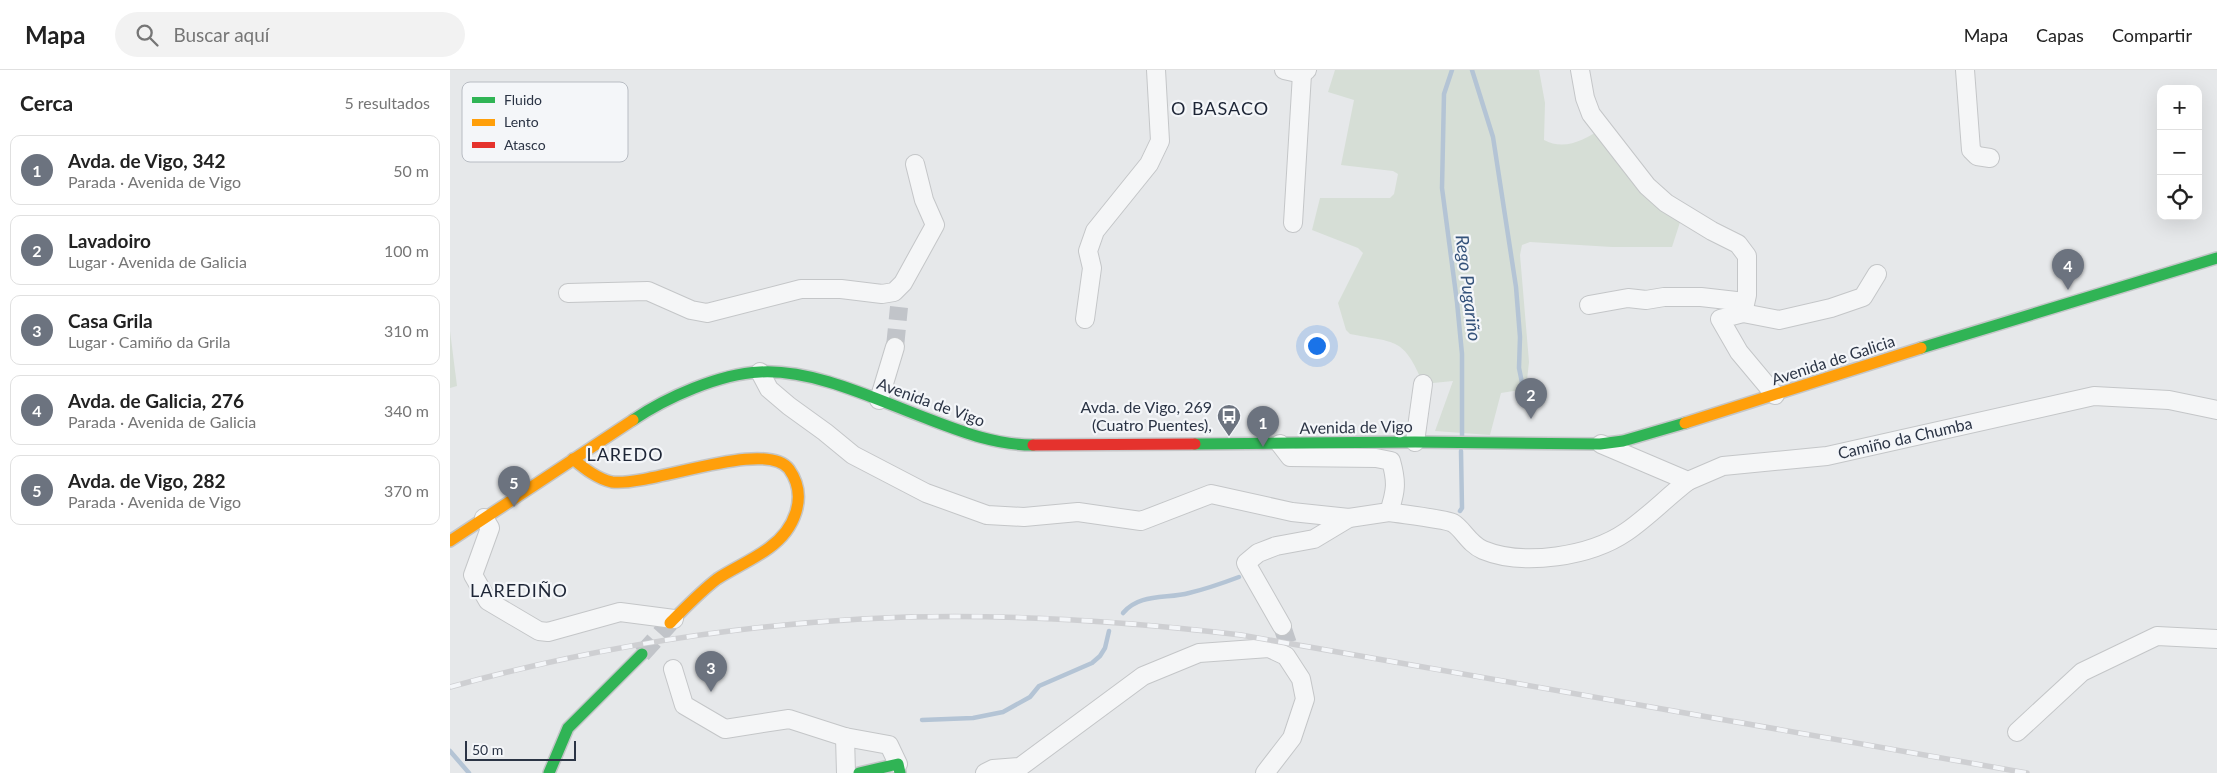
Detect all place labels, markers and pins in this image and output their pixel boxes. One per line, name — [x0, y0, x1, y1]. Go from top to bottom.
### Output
pin: 4 — [2052, 249, 2084, 290]
pin: 2 — [1515, 378, 1547, 419]
place label: Avda. de Vigo, 269 (Cuatro Puentes), — [1081, 397, 1212, 434]
bus stop icon: Avda. de Vigo, 269 (Cuatro Puentes), — [1216, 403, 1242, 437]
pin: 1 — [1247, 406, 1279, 447]
pin: 5 — [498, 466, 530, 507]
pin: 3 — [695, 651, 727, 692]

